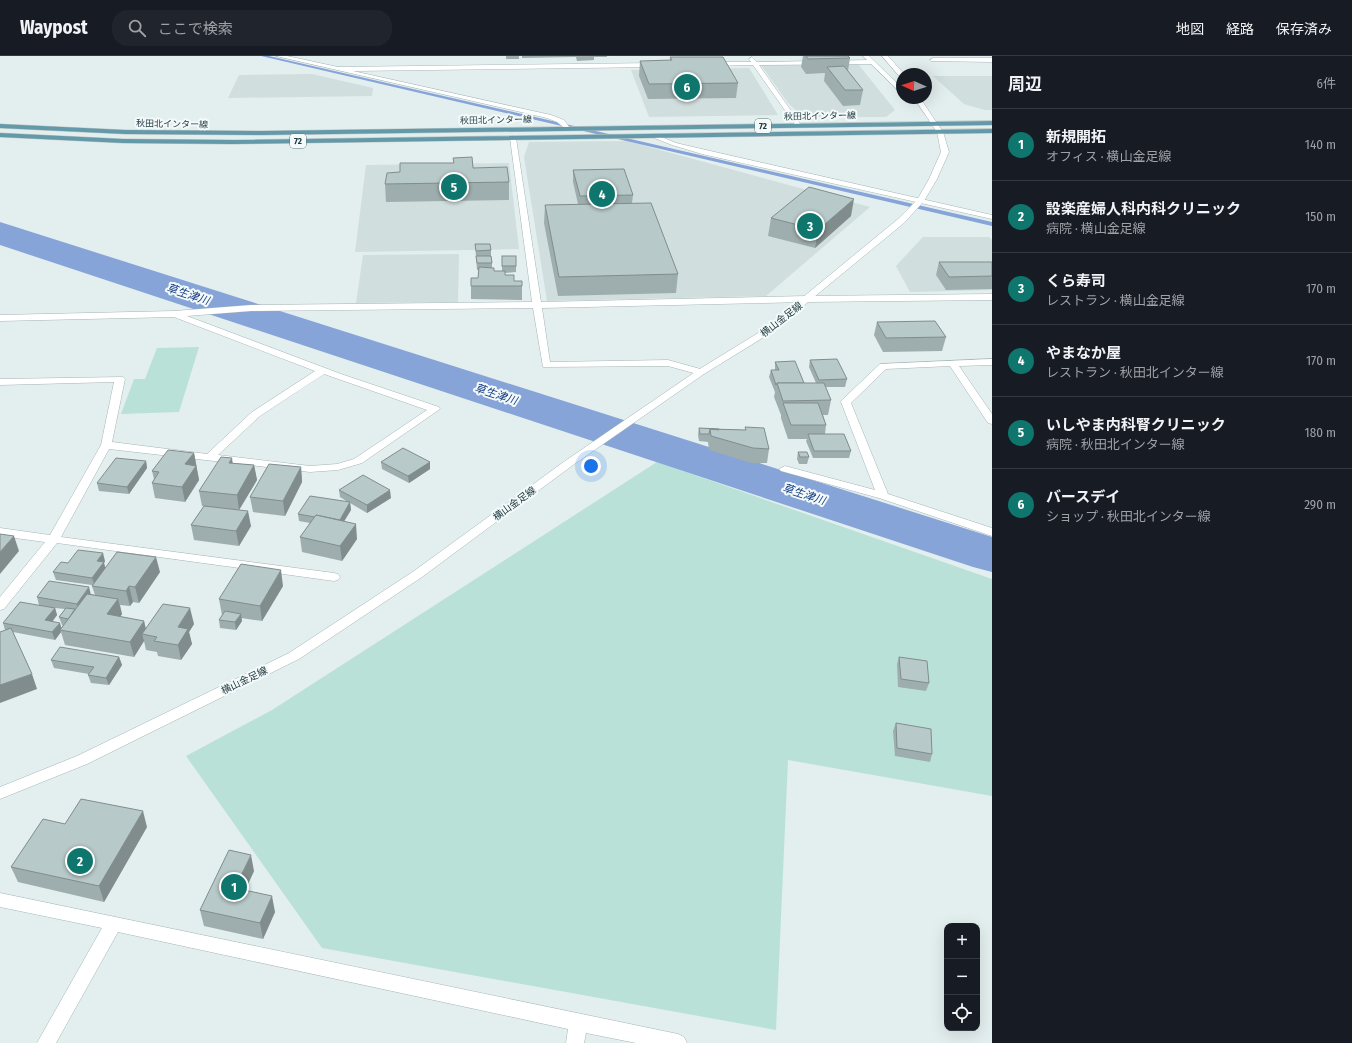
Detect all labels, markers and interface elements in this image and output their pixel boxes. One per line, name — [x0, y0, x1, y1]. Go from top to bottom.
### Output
search box — [112, 10, 392, 46]
text: Waypost — [20, 16, 88, 39]
icon: search — [126, 17, 148, 39]
text: ここで検索 — [158, 20, 233, 38]
text: 地図 — [1176, 21, 1204, 38]
text: 経路 — [1226, 21, 1254, 38]
text: 保存済み — [1276, 21, 1332, 38]
north arrow — [896, 68, 932, 104]
pin: 6 — [674, 72, 700, 102]
text: 周辺 — [1008, 74, 1042, 95]
text: 6件 — [1317, 76, 1336, 91]
street label: 秋田北インター線 — [784, 110, 857, 122]
street label: 秋田北インター線 — [460, 114, 533, 126]
street label: 秋田北インター線 — [136, 118, 209, 130]
road number: 72 — [755, 119, 771, 133]
text: 新規開拓 — [1046, 128, 1106, 146]
road number: 72 — [290, 134, 306, 148]
text: 1 — [1018, 137, 1024, 152]
text: 140 m — [1305, 137, 1336, 152]
text: オフィス · 横山金足線 — [1046, 149, 1172, 164]
pin: 5 — [441, 172, 467, 202]
pin: 4 — [589, 179, 615, 209]
text: 設楽産婦人科内科クリニック — [1046, 200, 1241, 218]
text: 2 — [1018, 209, 1024, 224]
text: 150 m — [1305, 209, 1336, 224]
pin: 3 — [797, 211, 823, 241]
text: 病院 · 横山金足線 — [1046, 221, 1146, 236]
text: くら寿司 — [1046, 272, 1106, 290]
water label: 草生津川 — [165, 281, 212, 308]
text: 3 — [1018, 281, 1024, 296]
text: 170 m — [1306, 281, 1336, 296]
text: レストラン · 横山金足線 — [1046, 293, 1185, 308]
street label: 横山金足線 — [758, 300, 805, 340]
text: やまなか屋 — [1046, 344, 1121, 362]
text: 4 — [1018, 353, 1024, 368]
text: 170 m — [1306, 353, 1336, 368]
text: レストラン · 秋田北インター線 — [1046, 365, 1224, 380]
water label: 草生津川 — [473, 381, 520, 408]
text: いしやま内科腎クリニック — [1046, 416, 1226, 434]
text: 5 — [1018, 425, 1024, 440]
text: 180 m — [1305, 425, 1336, 440]
text: 病院 · 秋田北インター線 — [1046, 437, 1185, 452]
your location — [581, 456, 601, 476]
water label: 草生津川 — [781, 481, 828, 508]
street label: 横山金足線 — [491, 484, 538, 523]
text: バースデイ — [1046, 488, 1120, 506]
text: 6 — [1018, 497, 1024, 512]
text: 290 m — [1304, 497, 1336, 512]
text: ショップ · 秋田北インター線 — [1046, 509, 1211, 524]
street label: 横山金足線 — [219, 665, 270, 697]
pin: 2 — [67, 846, 93, 876]
pin: 1 — [221, 872, 247, 902]
map controls — [944, 923, 980, 1031]
button: + — [944, 923, 980, 959]
button: − — [944, 959, 980, 995]
button: locate — [944, 995, 980, 1031]

